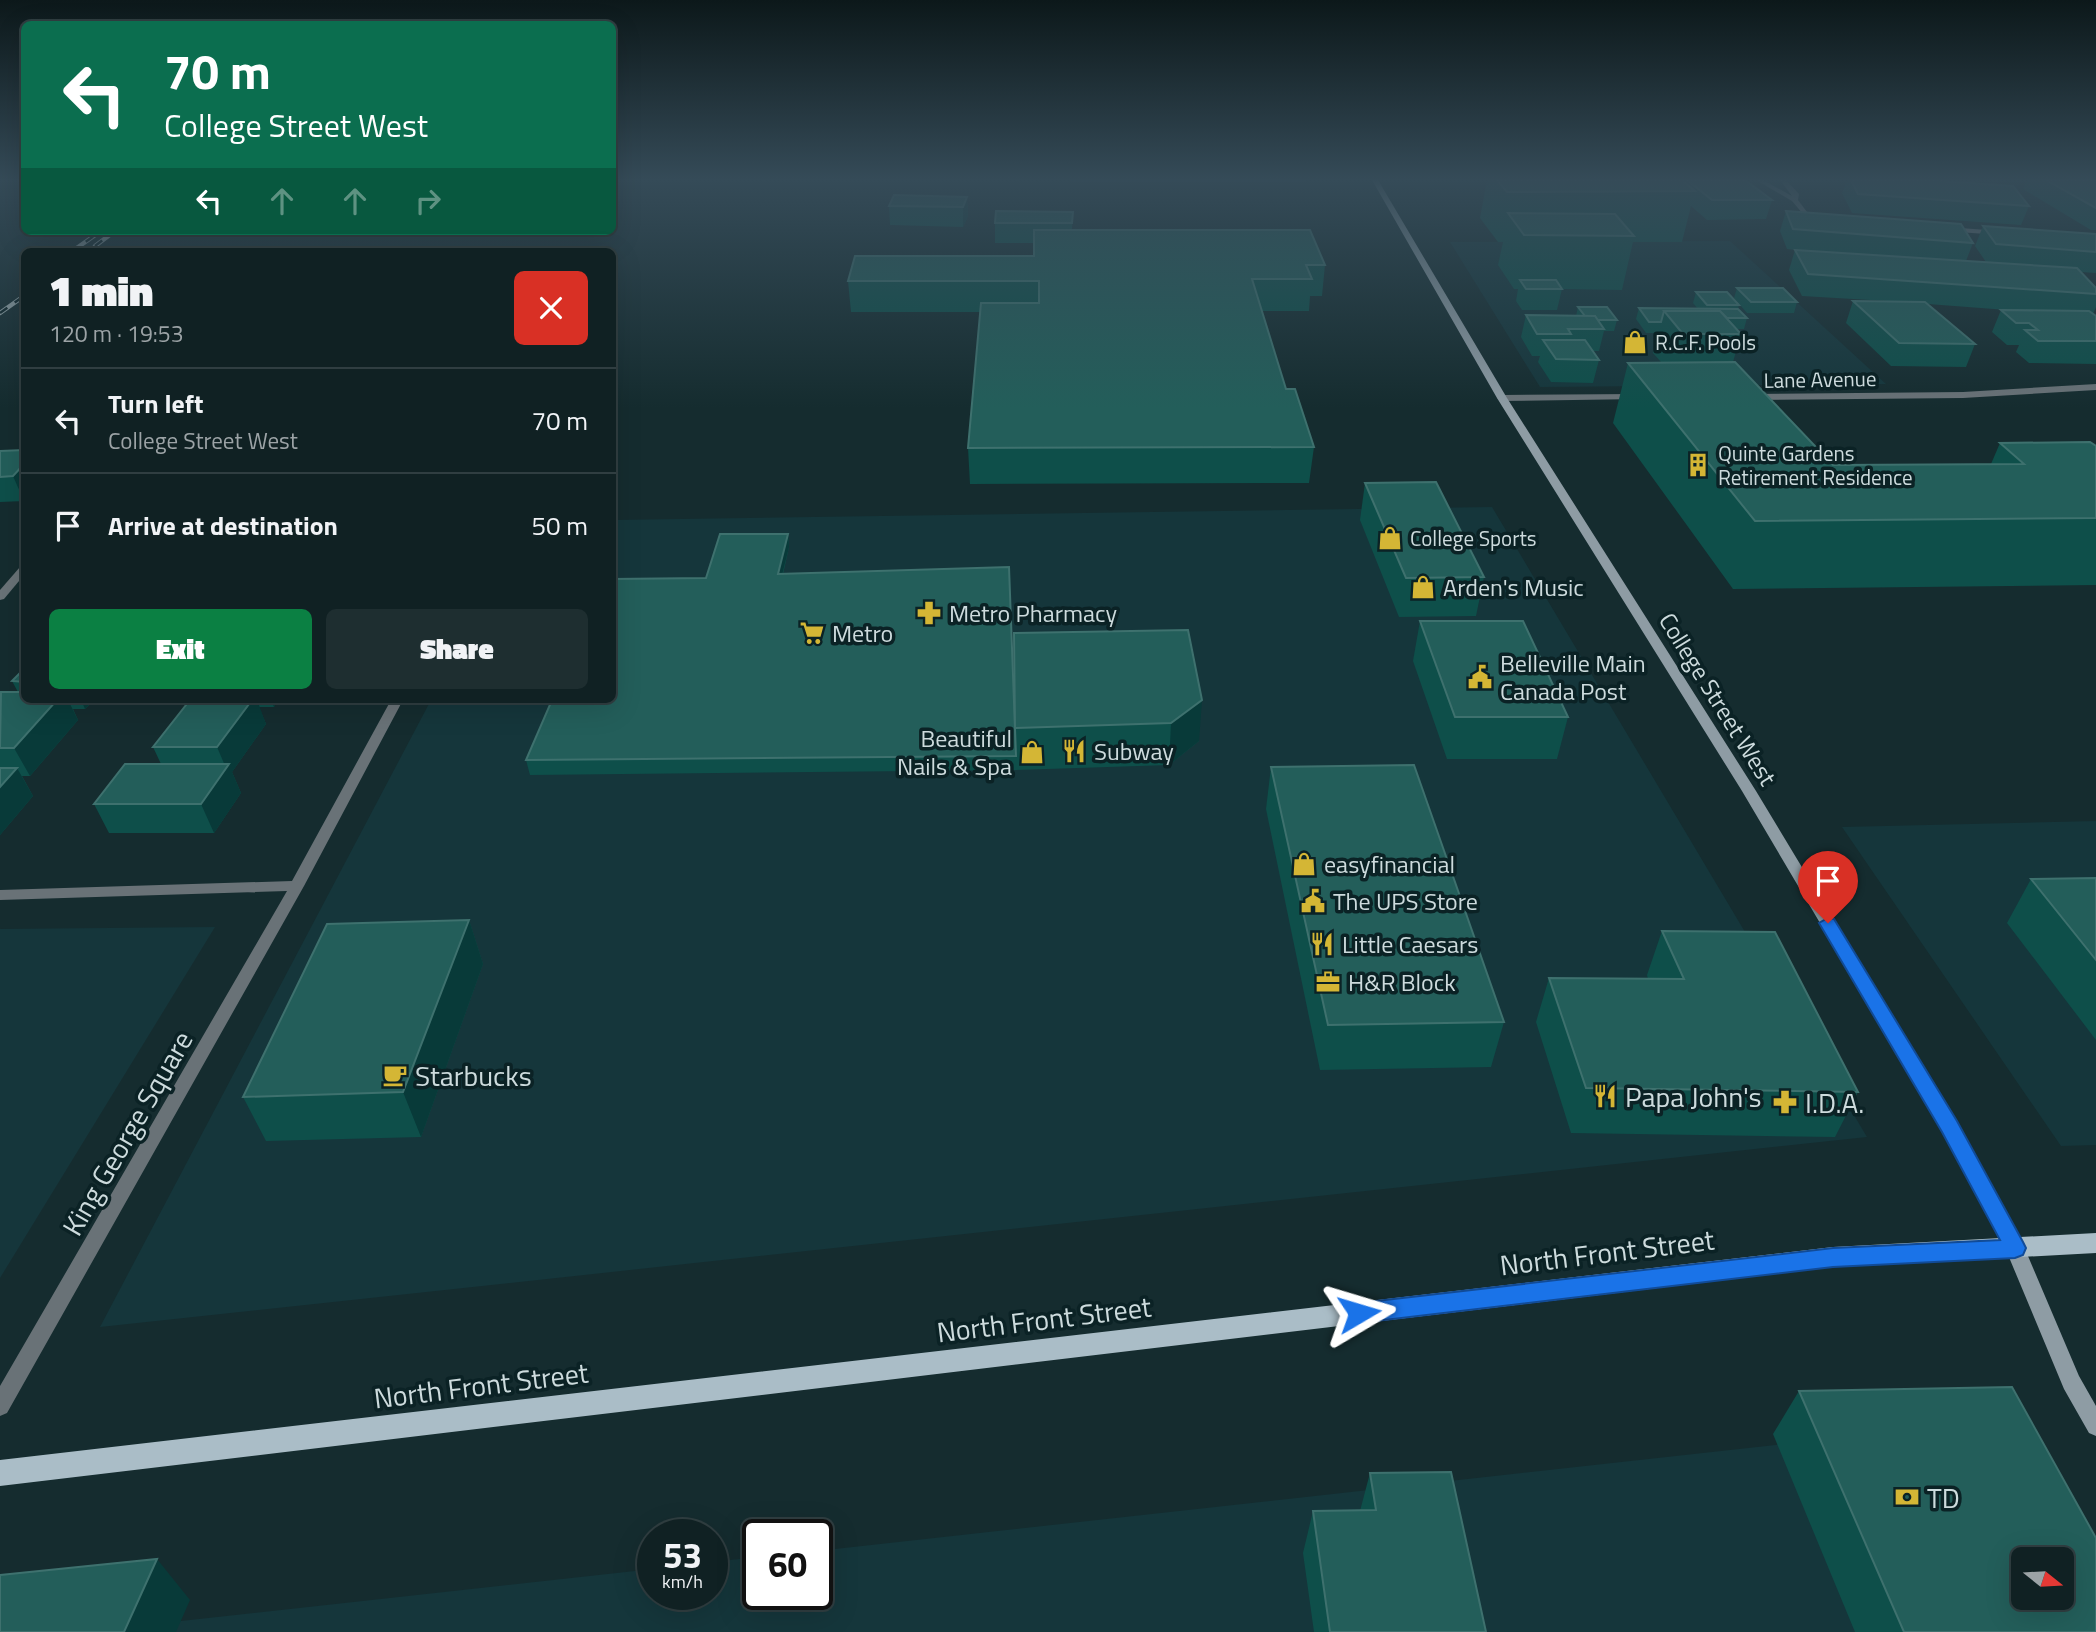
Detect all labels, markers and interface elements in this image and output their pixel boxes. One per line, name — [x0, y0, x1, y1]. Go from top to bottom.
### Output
text: 70 m — [164, 33, 271, 108]
icon: left — [49, 49, 140, 140]
text: College Street West — [164, 101, 428, 149]
icon: left — [190, 182, 228, 220]
icon: ahead — [263, 182, 301, 220]
icon: ahead — [336, 182, 374, 220]
icon: right — [409, 182, 447, 220]
text: 1 min — [49, 258, 153, 322]
button: close — [514, 271, 588, 345]
text: 120 m · 19:53 — [49, 316, 184, 351]
place label: R.C.F. Pools — [1655, 326, 1756, 358]
shop icon: R.C.F. Pools — [1621, 328, 1649, 356]
street label: Lane Avenue — [1763, 362, 1877, 396]
text: Turn left — [108, 384, 203, 423]
text: 70 m — [531, 401, 588, 440]
icon: left — [49, 402, 87, 440]
text: College Street West — [108, 423, 298, 458]
place label: Quinte Gardens Retirement Residence — [1718, 437, 1913, 493]
building icon: Quinte Gardens Retirement Residence — [1684, 451, 1712, 479]
text: Arrive at destination — [108, 506, 338, 545]
text: 50 m — [531, 506, 588, 545]
icon: arrive — [49, 507, 87, 545]
place label: College Sports — [1410, 522, 1537, 554]
shop icon: College Sports — [1376, 524, 1404, 552]
place label: Arden's Music — [1443, 569, 1584, 605]
shop icon: Arden's Music — [1409, 573, 1437, 601]
place label: Metro Pharmacy — [949, 595, 1118, 631]
pharmacy icon: Metro Pharmacy — [915, 599, 943, 627]
street label: College Street West — [1650, 605, 1786, 793]
button: Exit — [49, 609, 312, 689]
button: Share — [326, 609, 588, 689]
place label: Metro — [832, 615, 893, 651]
supermarket icon: Metro — [798, 619, 826, 647]
place label: Belleville Main Canada Post — [1500, 645, 1646, 709]
public building icon: Belleville Main Canada Post — [1466, 663, 1494, 691]
place label: Beautiful Nails & Spa — [897, 720, 1012, 784]
place label: Subway — [1094, 733, 1174, 769]
restaurant icon: Subway — [1060, 737, 1088, 765]
shop icon: Beautiful Nails & Spa — [1018, 738, 1046, 766]
place label: easyfinancial — [1324, 846, 1455, 882]
shop icon: easyfinancial — [1290, 850, 1318, 878]
pin — [1798, 851, 1858, 923]
icon: arrive — [1809, 862, 1847, 900]
place label: The UPS Store — [1333, 883, 1478, 919]
public building icon: The UPS Store — [1299, 887, 1327, 915]
place label: Little Caesars — [1342, 926, 1478, 962]
restaurant icon: Little Caesars — [1308, 930, 1336, 958]
place label: H&R Block — [1348, 964, 1456, 1000]
office icon: H&R Block — [1314, 968, 1342, 996]
street label: King George Square — [51, 1023, 203, 1243]
place label: Starbucks — [415, 1054, 532, 1097]
cafe icon: Starbucks — [381, 1061, 409, 1089]
place label: Papa John's — [1625, 1075, 1762, 1118]
place label: I.D.A. — [1805, 1081, 1864, 1124]
restaurant icon: Papa John's — [1591, 1082, 1619, 1110]
pharmacy icon: I.D.A. — [1771, 1088, 1799, 1116]
street label: North Front Street — [1497, 1217, 1717, 1286]
position arrow — [1322, 1276, 1396, 1350]
street label: North Front Street — [934, 1284, 1154, 1353]
street label: North Front Street — [371, 1350, 591, 1419]
place label: TD — [1927, 1476, 1960, 1519]
bank icon: TD — [1893, 1483, 1921, 1511]
speed limit sign: 60 — [742, 1519, 833, 1610]
text: 53 — [663, 1528, 702, 1582]
north arrow — [2011, 1547, 2074, 1610]
map controls — [2011, 1547, 2074, 1610]
text: km/h — [662, 1568, 703, 1595]

